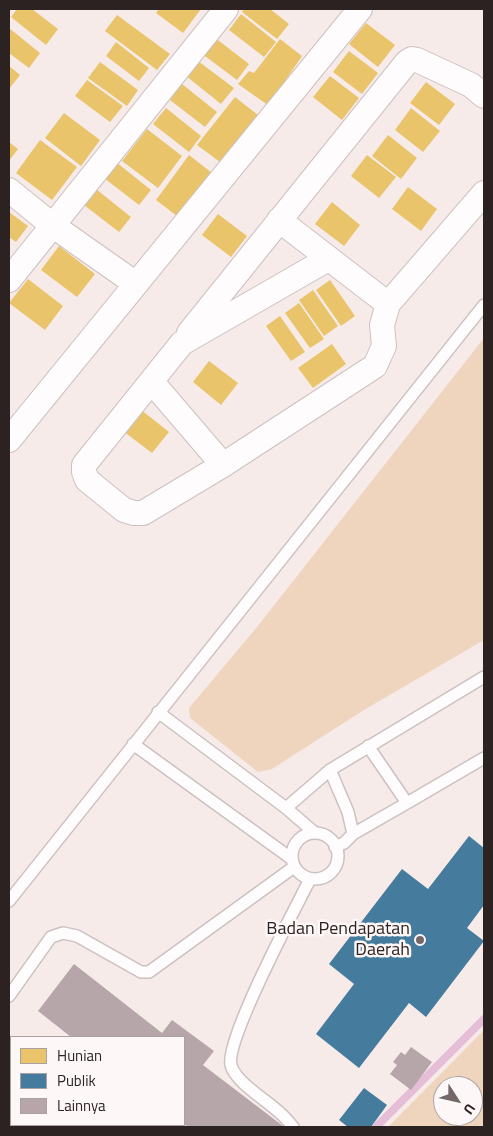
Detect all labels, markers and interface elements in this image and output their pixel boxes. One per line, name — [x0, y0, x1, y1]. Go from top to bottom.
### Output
place label: Badan Pendapatan Daerah — [266, 919, 410, 962]
marker: Badan Pendapatan Daerah — [414, 934, 426, 946]
legend — [10, 1036, 185, 1126]
text: Hunian — [57, 1044, 102, 1067]
text: Publik — [57, 1069, 96, 1092]
north arrow — [433, 1076, 483, 1126]
text: Lainnya — [57, 1094, 106, 1117]
text: U — [459, 1100, 481, 1119]

